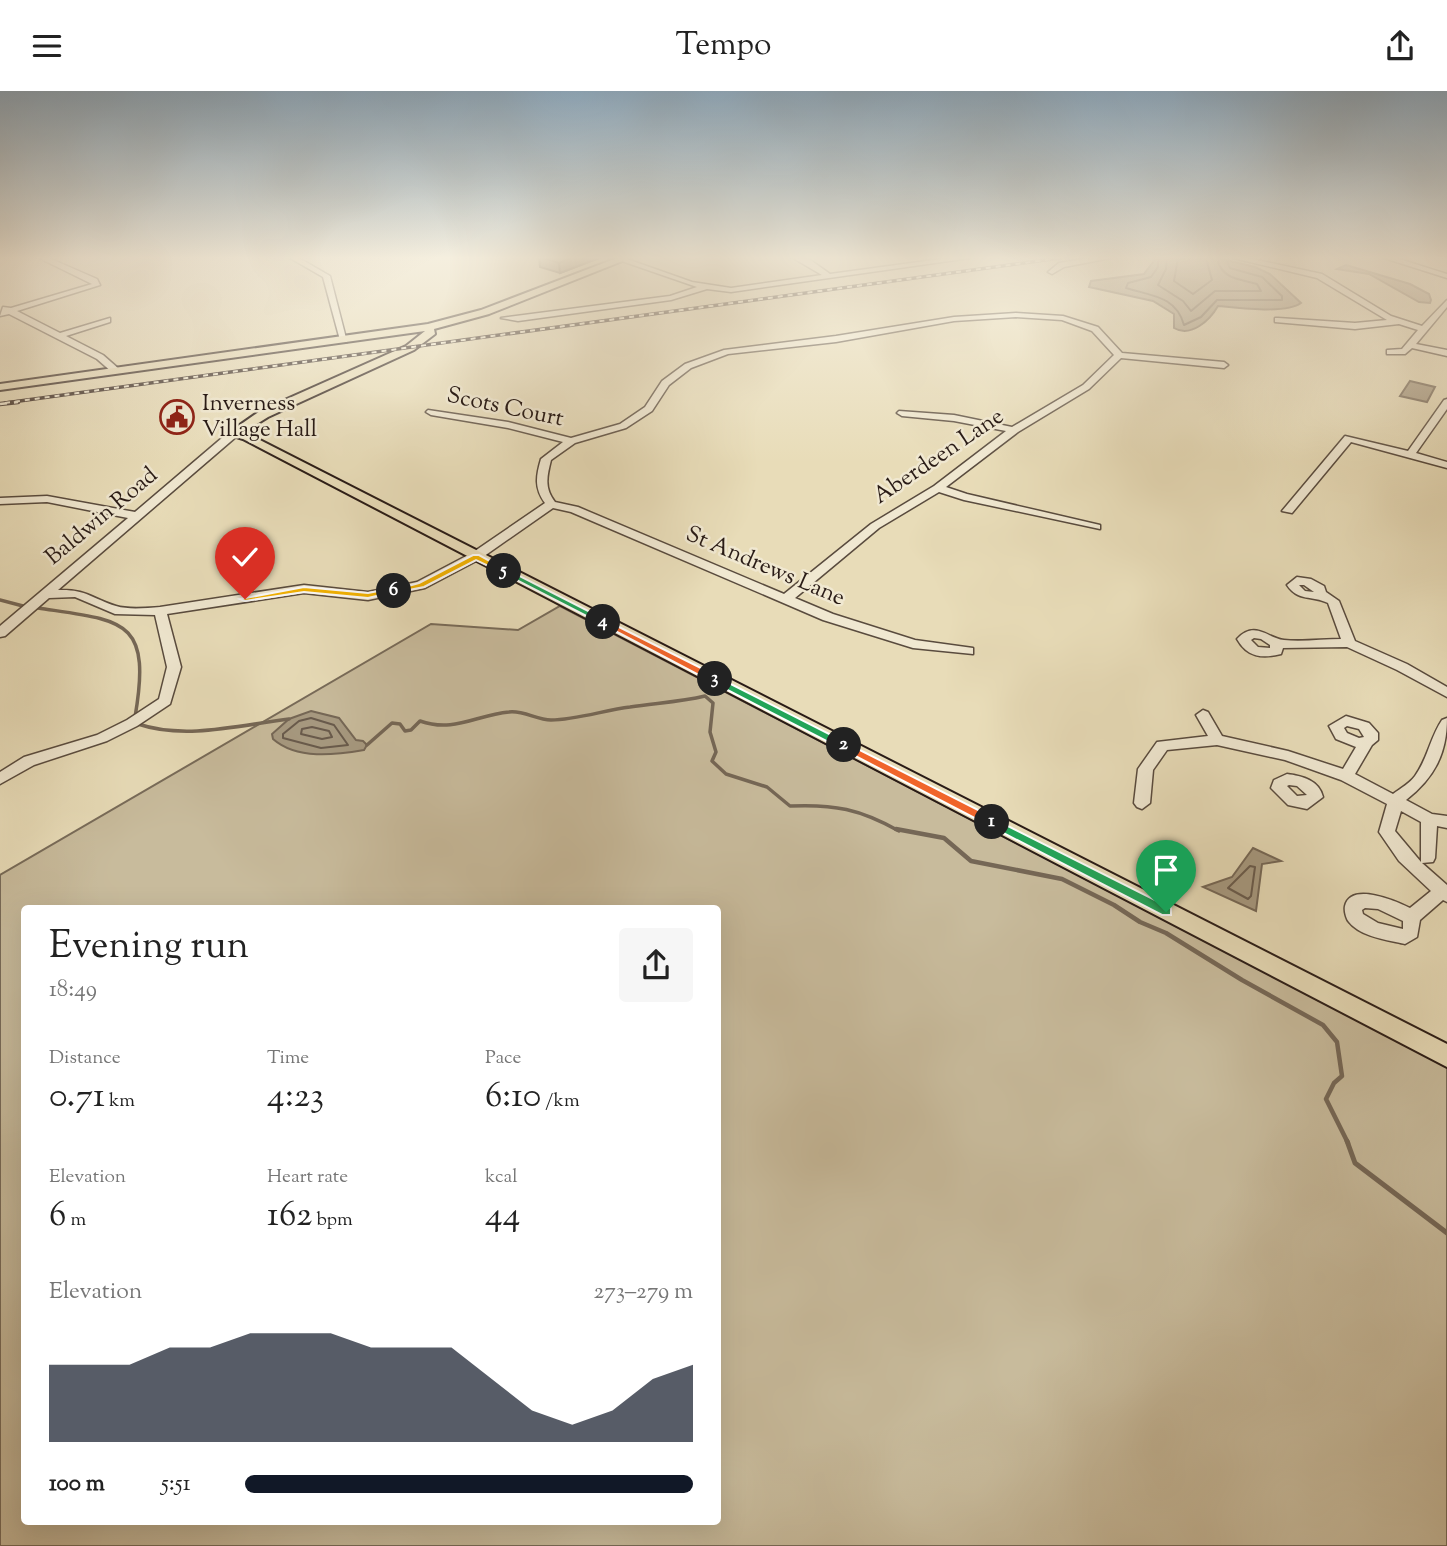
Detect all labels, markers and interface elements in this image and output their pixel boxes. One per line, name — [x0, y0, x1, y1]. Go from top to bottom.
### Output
text: Tempo — [675, 23, 772, 69]
icon: menu — [28, 27, 66, 65]
icon: share — [1381, 27, 1419, 65]
street label: Scots Court — [444, 380, 567, 436]
place label: Inverness Village Hall — [202, 388, 317, 447]
public building icon: Inverness Village Hall — [158, 398, 196, 436]
street label: Aberdeen Lane — [867, 401, 1011, 513]
street label: Baldwin Road — [39, 460, 165, 574]
street label: St Andrews Lane — [680, 519, 850, 615]
pin — [215, 527, 275, 599]
icon: check — [226, 538, 264, 576]
pin: 5 — [486, 553, 522, 589]
text: 5 — [500, 557, 507, 584]
pin: 6 — [376, 573, 412, 609]
text: 6 — [389, 577, 398, 604]
pin: 4 — [586, 605, 620, 639]
text: 4 — [598, 608, 607, 635]
pin: 3 — [698, 661, 732, 697]
text: 3 — [711, 665, 718, 692]
pin: 2 — [826, 727, 862, 763]
text: 2 — [839, 731, 848, 758]
pin: 1 — [974, 805, 1010, 839]
text: 1 — [988, 808, 995, 835]
pin — [1136, 840, 1196, 912]
icon: arrive — [1147, 851, 1185, 889]
text: Evening run — [49, 921, 249, 975]
button: share — [619, 928, 693, 1002]
text: 18:49 — [49, 974, 97, 1007]
text: Distance — [49, 1045, 121, 1072]
text: Time — [267, 1045, 309, 1072]
text: Pace — [485, 1045, 521, 1072]
text: 0.71 — [49, 1072, 105, 1123]
text: 4:23 — [267, 1072, 324, 1123]
text: 6:10 — [485, 1072, 541, 1123]
text: km — [105, 1088, 135, 1115]
text: /km — [541, 1088, 580, 1115]
text: Elevation — [49, 1164, 126, 1191]
text: Heart rate — [267, 1164, 348, 1191]
text: kcal — [485, 1164, 518, 1191]
text: 6 — [49, 1191, 66, 1242]
text: 162 — [267, 1191, 312, 1242]
text: 44 — [485, 1191, 520, 1242]
text: m — [66, 1207, 86, 1234]
text: bpm — [312, 1207, 353, 1234]
text: Elevation — [49, 1276, 142, 1309]
text: 273–279 m — [593, 1276, 693, 1309]
text: 100 m — [49, 1468, 105, 1501]
text: 5:51 — [161, 1468, 191, 1501]

